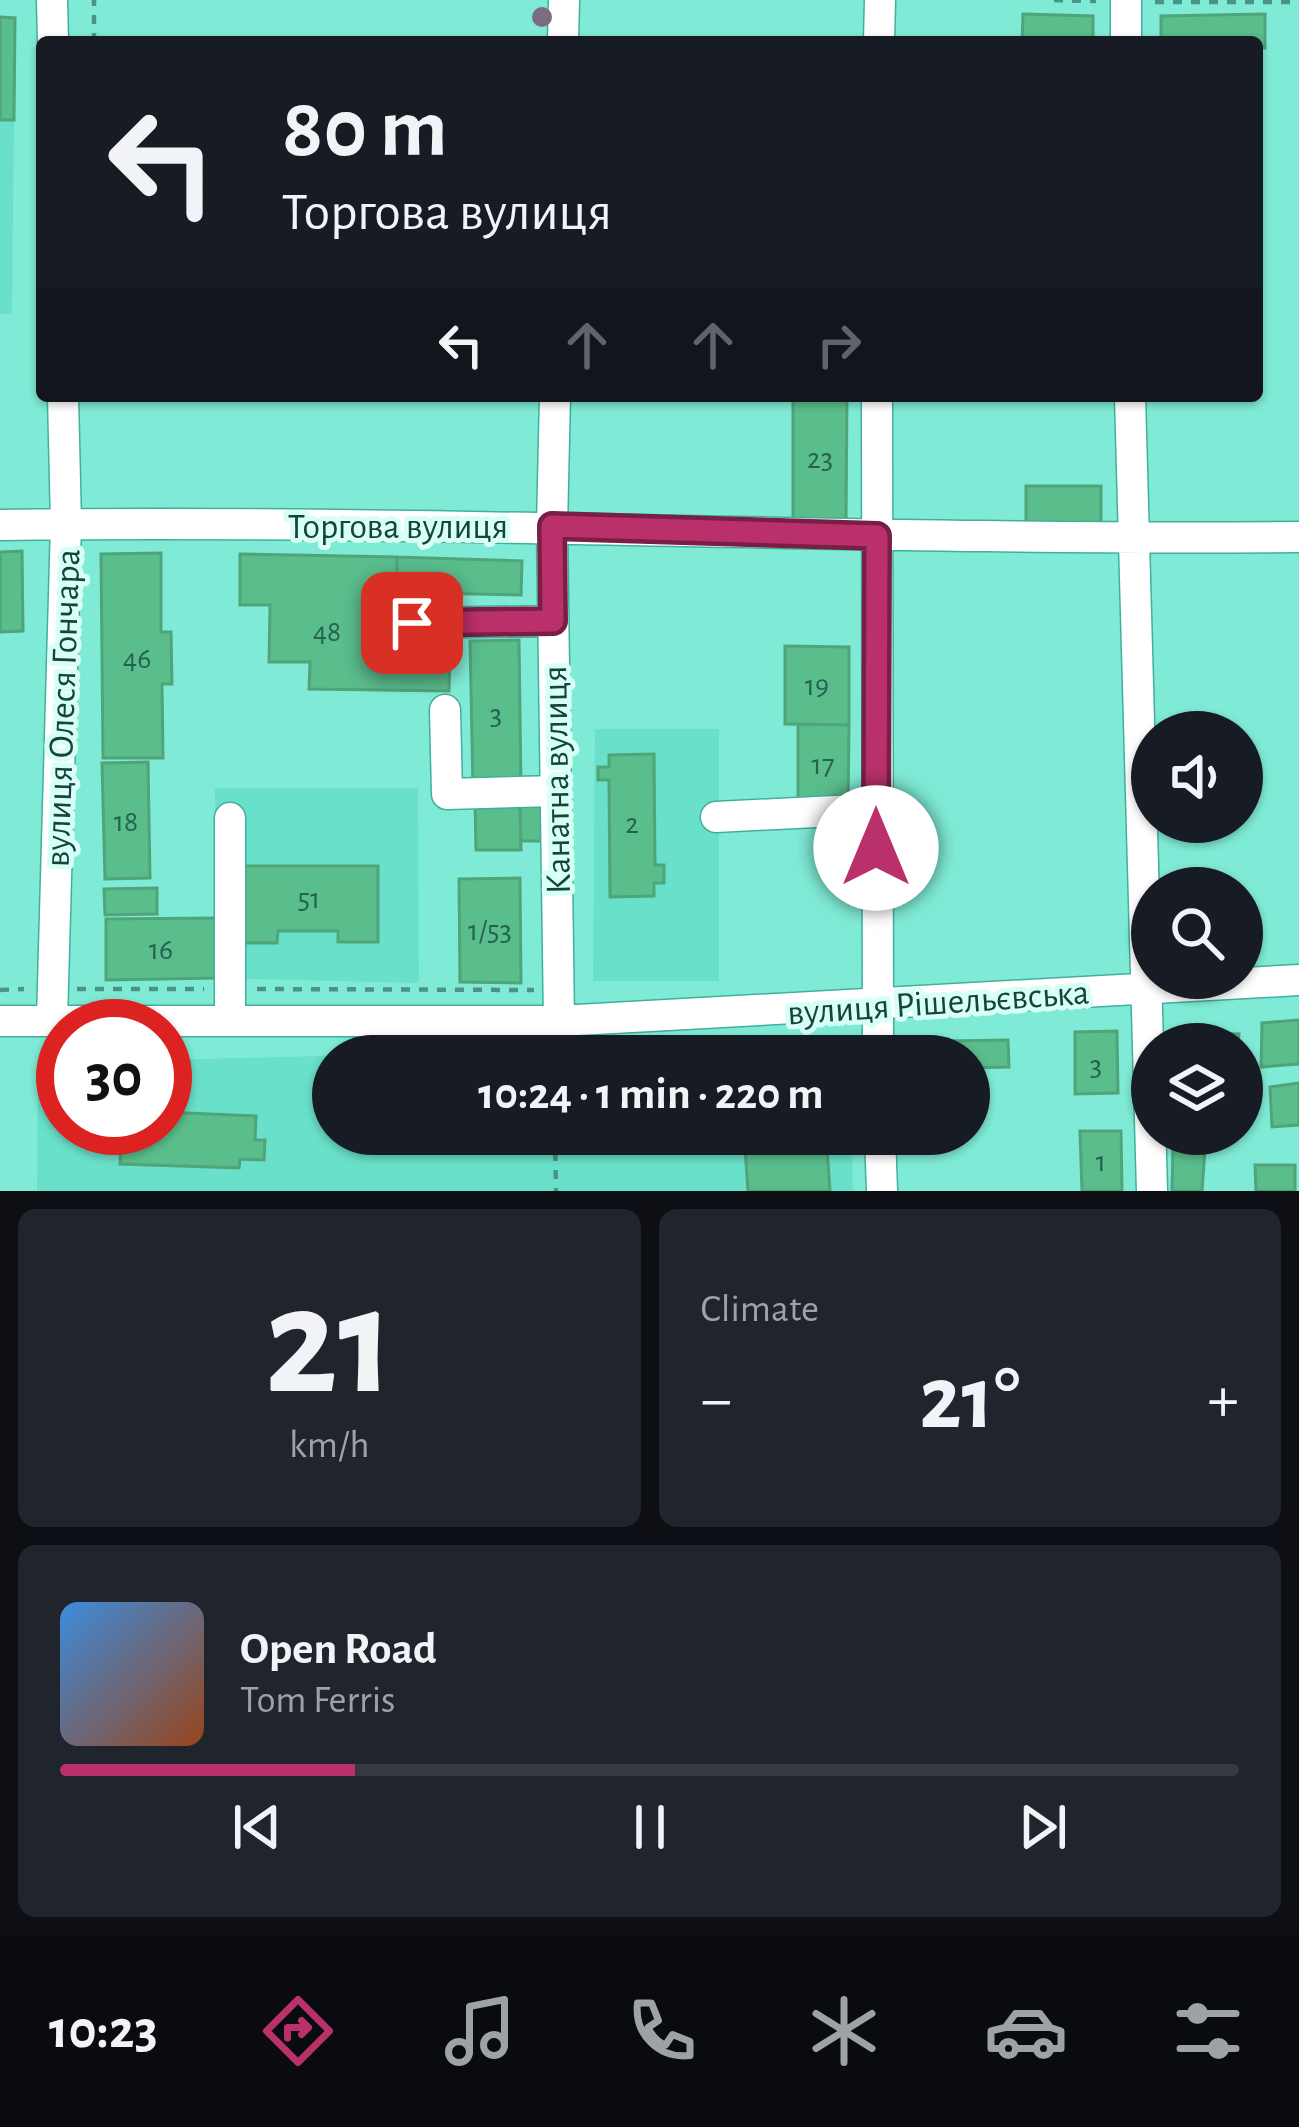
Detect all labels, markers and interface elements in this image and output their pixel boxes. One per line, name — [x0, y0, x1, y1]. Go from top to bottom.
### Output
icon: left — [84, 84, 240, 240]
text: 80 m — [282, 88, 448, 172]
text: Торгова вулиця — [282, 186, 612, 240]
icon: left — [428, 312, 494, 378]
icon: ahead — [554, 312, 620, 378]
icon: ahead — [680, 312, 746, 378]
icon: right — [806, 312, 872, 378]
house number: 23 — [807, 444, 833, 474]
street label: Торгова вулиця — [288, 509, 508, 545]
street label: вулиця Олеся Гончара — [39, 548, 87, 868]
pin — [361, 572, 463, 674]
icon: arrive — [379, 590, 445, 656]
house number: 48 — [313, 617, 341, 647]
house number: 46 — [123, 644, 151, 674]
street label: Канатна вулиця — [537, 665, 577, 895]
house number: 19 — [805, 671, 829, 701]
house number: 3 — [490, 700, 502, 730]
map controls — [1131, 711, 1263, 1155]
button: sound — [1131, 711, 1263, 843]
house number: 17 — [812, 750, 834, 780]
position arrow — [813, 785, 939, 911]
house number: 18 — [114, 807, 138, 837]
house number: 2 — [625, 809, 639, 839]
button: search — [1131, 867, 1263, 999]
house number: 51 — [298, 884, 320, 914]
house number: 1/53 — [468, 916, 512, 946]
house number: 16 — [149, 935, 173, 965]
street label: вулиця Рішельєвська — [786, 974, 1090, 1032]
speed limit sign: 30 — [36, 999, 192, 1155]
button: layers — [1131, 1023, 1263, 1155]
house number: 3 — [1090, 1051, 1102, 1081]
text: 10:24 · 1 min · 220 m — [478, 1072, 824, 1117]
house number: 1 — [1096, 1147, 1106, 1177]
text: 21 — [264, 1266, 394, 1422]
text: Climate — [701, 1290, 819, 1329]
text: 21° — [919, 1355, 1020, 1445]
text: − — [701, 1367, 732, 1433]
text: + — [1207, 1367, 1239, 1433]
text: km/h — [289, 1426, 369, 1465]
text: Open Road — [240, 1627, 437, 1672]
text: Tom Ferris — [240, 1681, 396, 1720]
icon: previous — [224, 1794, 290, 1860]
icon: pause — [617, 1794, 683, 1860]
icon: next — [1010, 1794, 1076, 1860]
icon: directions — [256, 1989, 340, 2073]
icon: music — [438, 1989, 522, 2073]
icon: phone — [620, 1989, 704, 2073]
icon: climate — [802, 1989, 886, 2073]
icon: car — [984, 1989, 1068, 2073]
icon: filters — [1166, 1989, 1250, 2073]
text: 10:23 — [49, 2004, 158, 2058]

